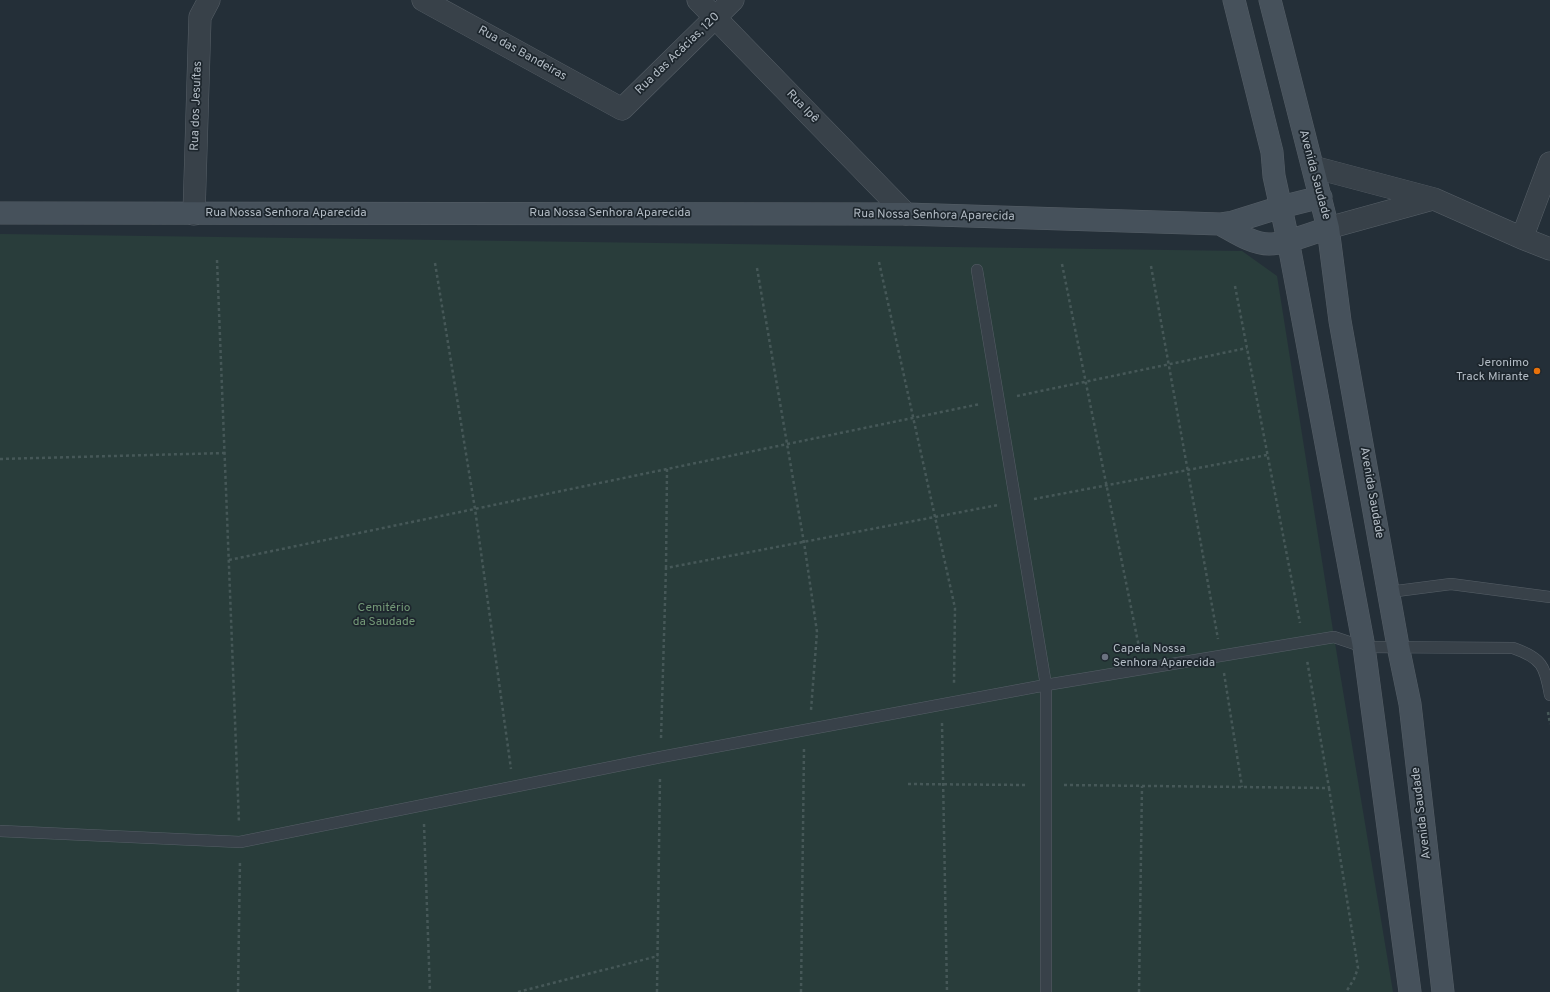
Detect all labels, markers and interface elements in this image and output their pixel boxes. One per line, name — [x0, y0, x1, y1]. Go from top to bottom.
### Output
street label: Rua das Acácias, 120 — [633, 10, 723, 98]
street label: Rua das Bandeiras — [475, 24, 569, 84]
street label: Rua dos Jesuítas — [188, 61, 206, 151]
street label: Rua Ipê — [783, 87, 821, 127]
street label: Avenida Saudade — [1295, 128, 1333, 222]
street label: Rua Nossa Senhora Aparecida — [205, 207, 367, 221]
street label: Rua Nossa Senhora Aparecida — [529, 207, 691, 221]
street label: Rua Nossa Senhora Aparecida — [853, 207, 1015, 225]
place label: Jeronimo Track Mirante — [1456, 357, 1529, 385]
marker: Jeronimo Track Mirante — [1532, 366, 1542, 376]
street label: Avenida Saudade — [1356, 446, 1386, 540]
park label: Cemitério da Saudade — [353, 602, 415, 630]
place label: Capela Nossa Senhora Aparecida — [1113, 643, 1215, 671]
marker: Capela Nossa Senhora Aparecida — [1100, 652, 1110, 662]
street label: Avenida Saudade — [1409, 766, 1435, 860]

